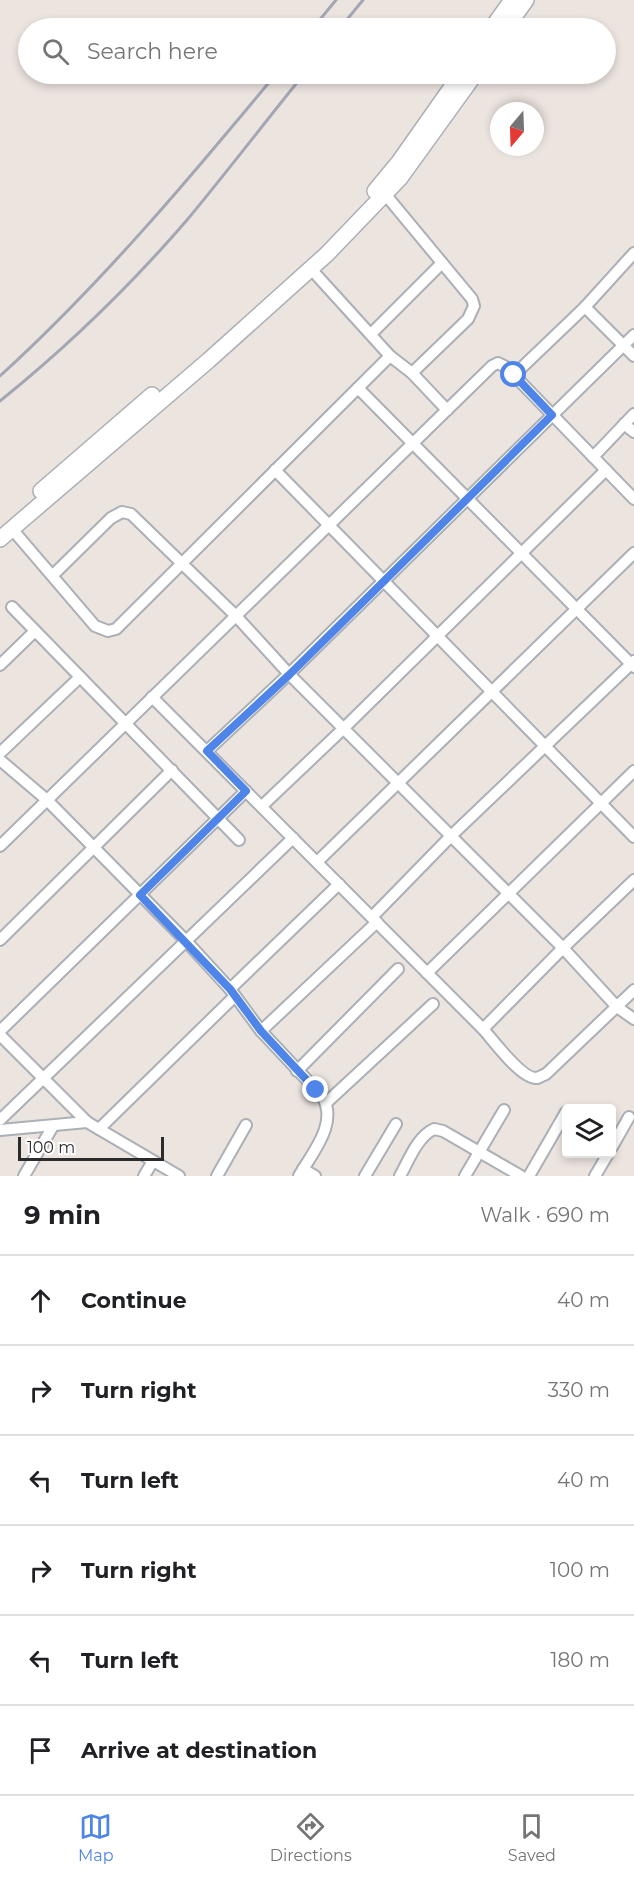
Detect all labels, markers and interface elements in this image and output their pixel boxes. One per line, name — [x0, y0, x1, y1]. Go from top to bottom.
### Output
search box — [18, 18, 616, 84]
icon: search — [39, 35, 72, 68]
text: Search here — [87, 38, 218, 65]
north arrow — [490, 102, 544, 156]
route start — [500, 361, 526, 387]
route end — [302, 1076, 328, 1102]
map controls — [562, 1104, 616, 1158]
button: layers — [562, 1104, 616, 1158]
scale bar — [18, 1134, 164, 1162]
text: 100 m — [27, 1138, 75, 1157]
text: 9 min — [24, 1199, 101, 1231]
text: Walk · 690 m — [480, 1203, 610, 1227]
icon: ahead — [24, 1284, 57, 1317]
text: Continue — [81, 1287, 187, 1314]
text: 40 m — [557, 1288, 610, 1312]
icon: right — [24, 1374, 57, 1407]
text: Turn right — [81, 1377, 196, 1404]
text: 330 m — [548, 1378, 610, 1402]
icon: left — [24, 1464, 57, 1497]
text: Turn left — [81, 1467, 179, 1494]
text: 40 m — [557, 1468, 610, 1492]
icon: right — [24, 1554, 57, 1587]
text: Turn right — [81, 1557, 196, 1584]
text: 100 m — [550, 1558, 610, 1582]
icon: left — [24, 1644, 57, 1677]
text: Turn left — [81, 1647, 179, 1674]
text: 180 m — [550, 1648, 610, 1672]
icon: arrive — [24, 1734, 57, 1767]
text: Arrive at destination — [81, 1737, 317, 1764]
tab: Map — [78, 1810, 114, 1865]
tab: Directions — [270, 1810, 352, 1865]
tab: Saved — [508, 1810, 556, 1865]

